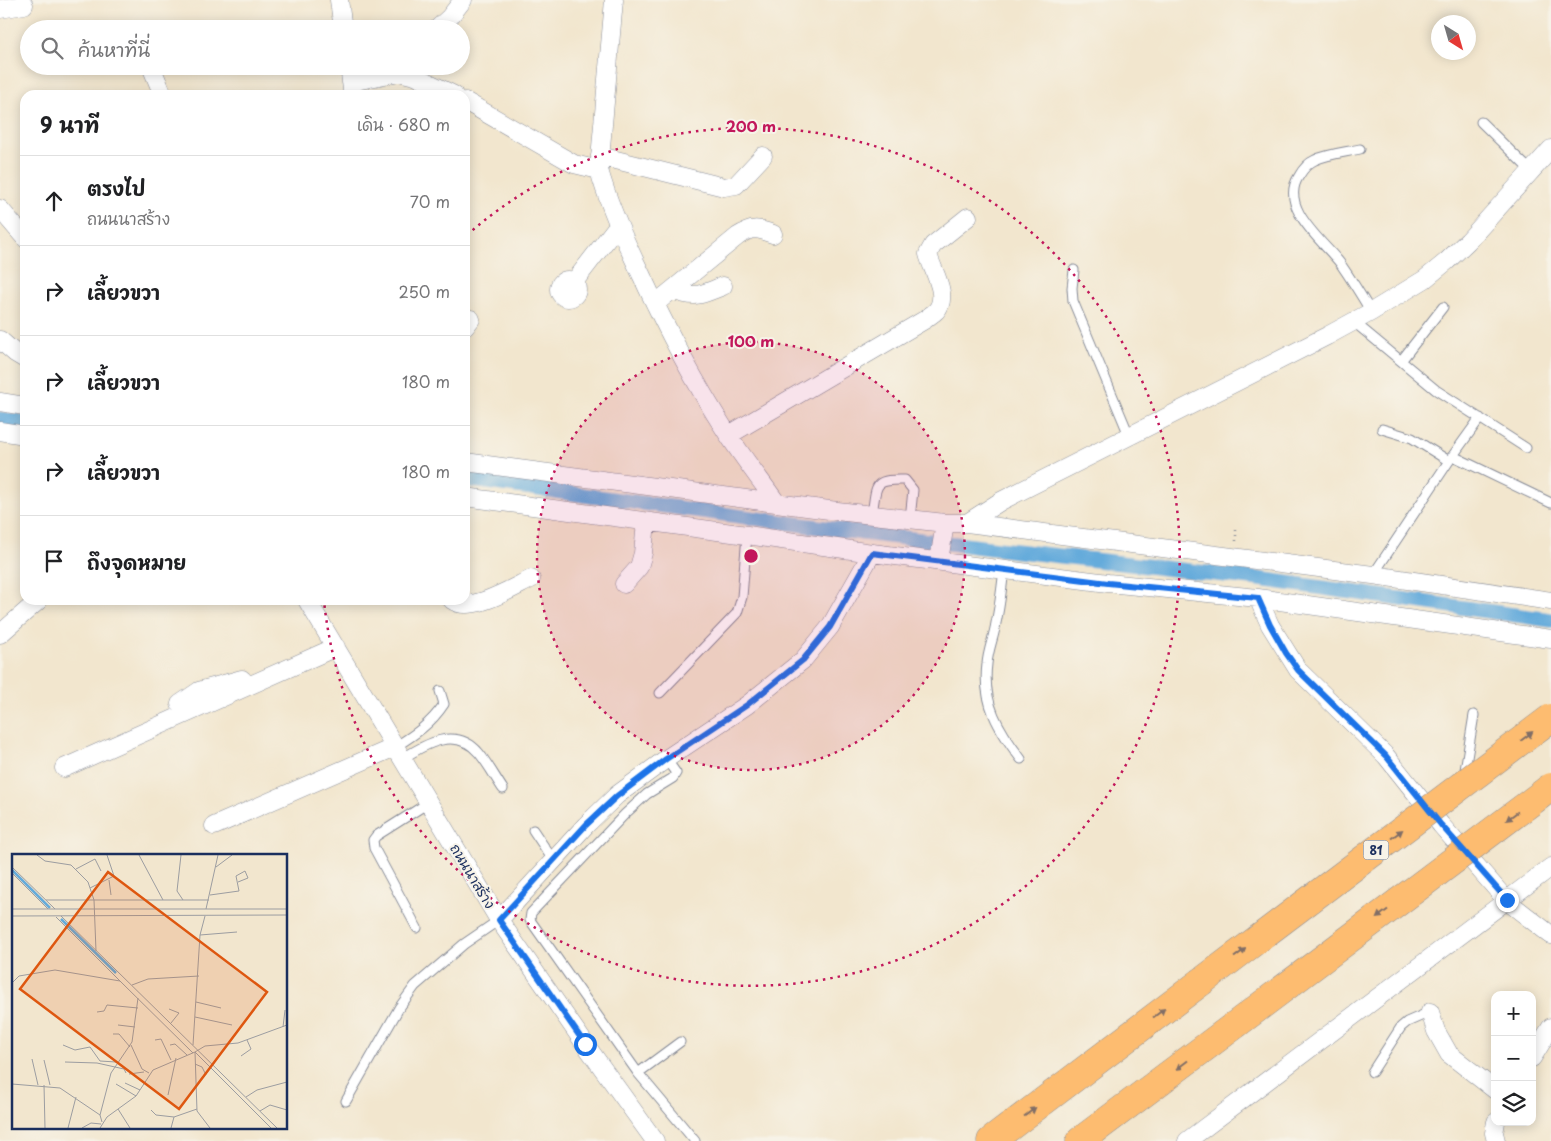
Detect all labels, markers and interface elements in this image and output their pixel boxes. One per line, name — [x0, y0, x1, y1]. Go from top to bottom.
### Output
north arrow — [1431, 15, 1476, 60]
search box — [20, 20, 470, 75]
icon: search — [38, 34, 66, 62]
text: ค้นหาที่นี่ — [78, 35, 150, 63]
text: 9 นาที — [40, 108, 99, 140]
text: เดิน · 680 m — [357, 112, 450, 136]
text: 200 m — [726, 114, 776, 137]
text: ตรงไป — [87, 174, 145, 202]
icon: ahead — [40, 187, 68, 215]
text: 70 m — [410, 189, 450, 213]
text: ถนนนาสร้าง — [87, 206, 170, 230]
icon: right — [40, 277, 68, 305]
text: เลี้ยวขวา — [87, 278, 160, 306]
text: 250 m — [399, 279, 450, 303]
text: 100 m — [728, 329, 774, 352]
icon: right — [40, 367, 68, 395]
text: เลี้ยวขวา — [87, 368, 160, 396]
text: 180 m — [402, 369, 450, 393]
icon: right — [40, 457, 68, 485]
text: เลี้ยวขวา — [87, 458, 160, 486]
text: 180 m — [402, 459, 450, 483]
icon: arrive — [40, 547, 68, 575]
centre of rings — [742, 547, 760, 565]
text: ถึงจุดหมาย — [87, 548, 186, 576]
one-way arrow — [1520, 731, 1534, 741]
one-way arrow — [1505, 811, 1519, 821]
one-way arrow — [1390, 829, 1404, 839]
street label: ถนนนาสร้าง — [445, 839, 501, 913]
road number: 81 — [1364, 840, 1388, 860]
inset map — [12, 854, 288, 1128]
route end — [1496, 889, 1519, 912]
one-way arrow — [1376, 908, 1389, 919]
one-way arrow — [1233, 947, 1246, 958]
map controls — [1491, 991, 1536, 1126]
button: + — [1491, 991, 1536, 1036]
one-way arrow — [1152, 1008, 1165, 1019]
route start — [574, 1033, 597, 1056]
button: − — [1491, 1036, 1536, 1081]
one-way arrow — [1176, 1059, 1189, 1070]
button: layers — [1491, 1081, 1536, 1126]
one-way arrow — [1023, 1106, 1036, 1117]

